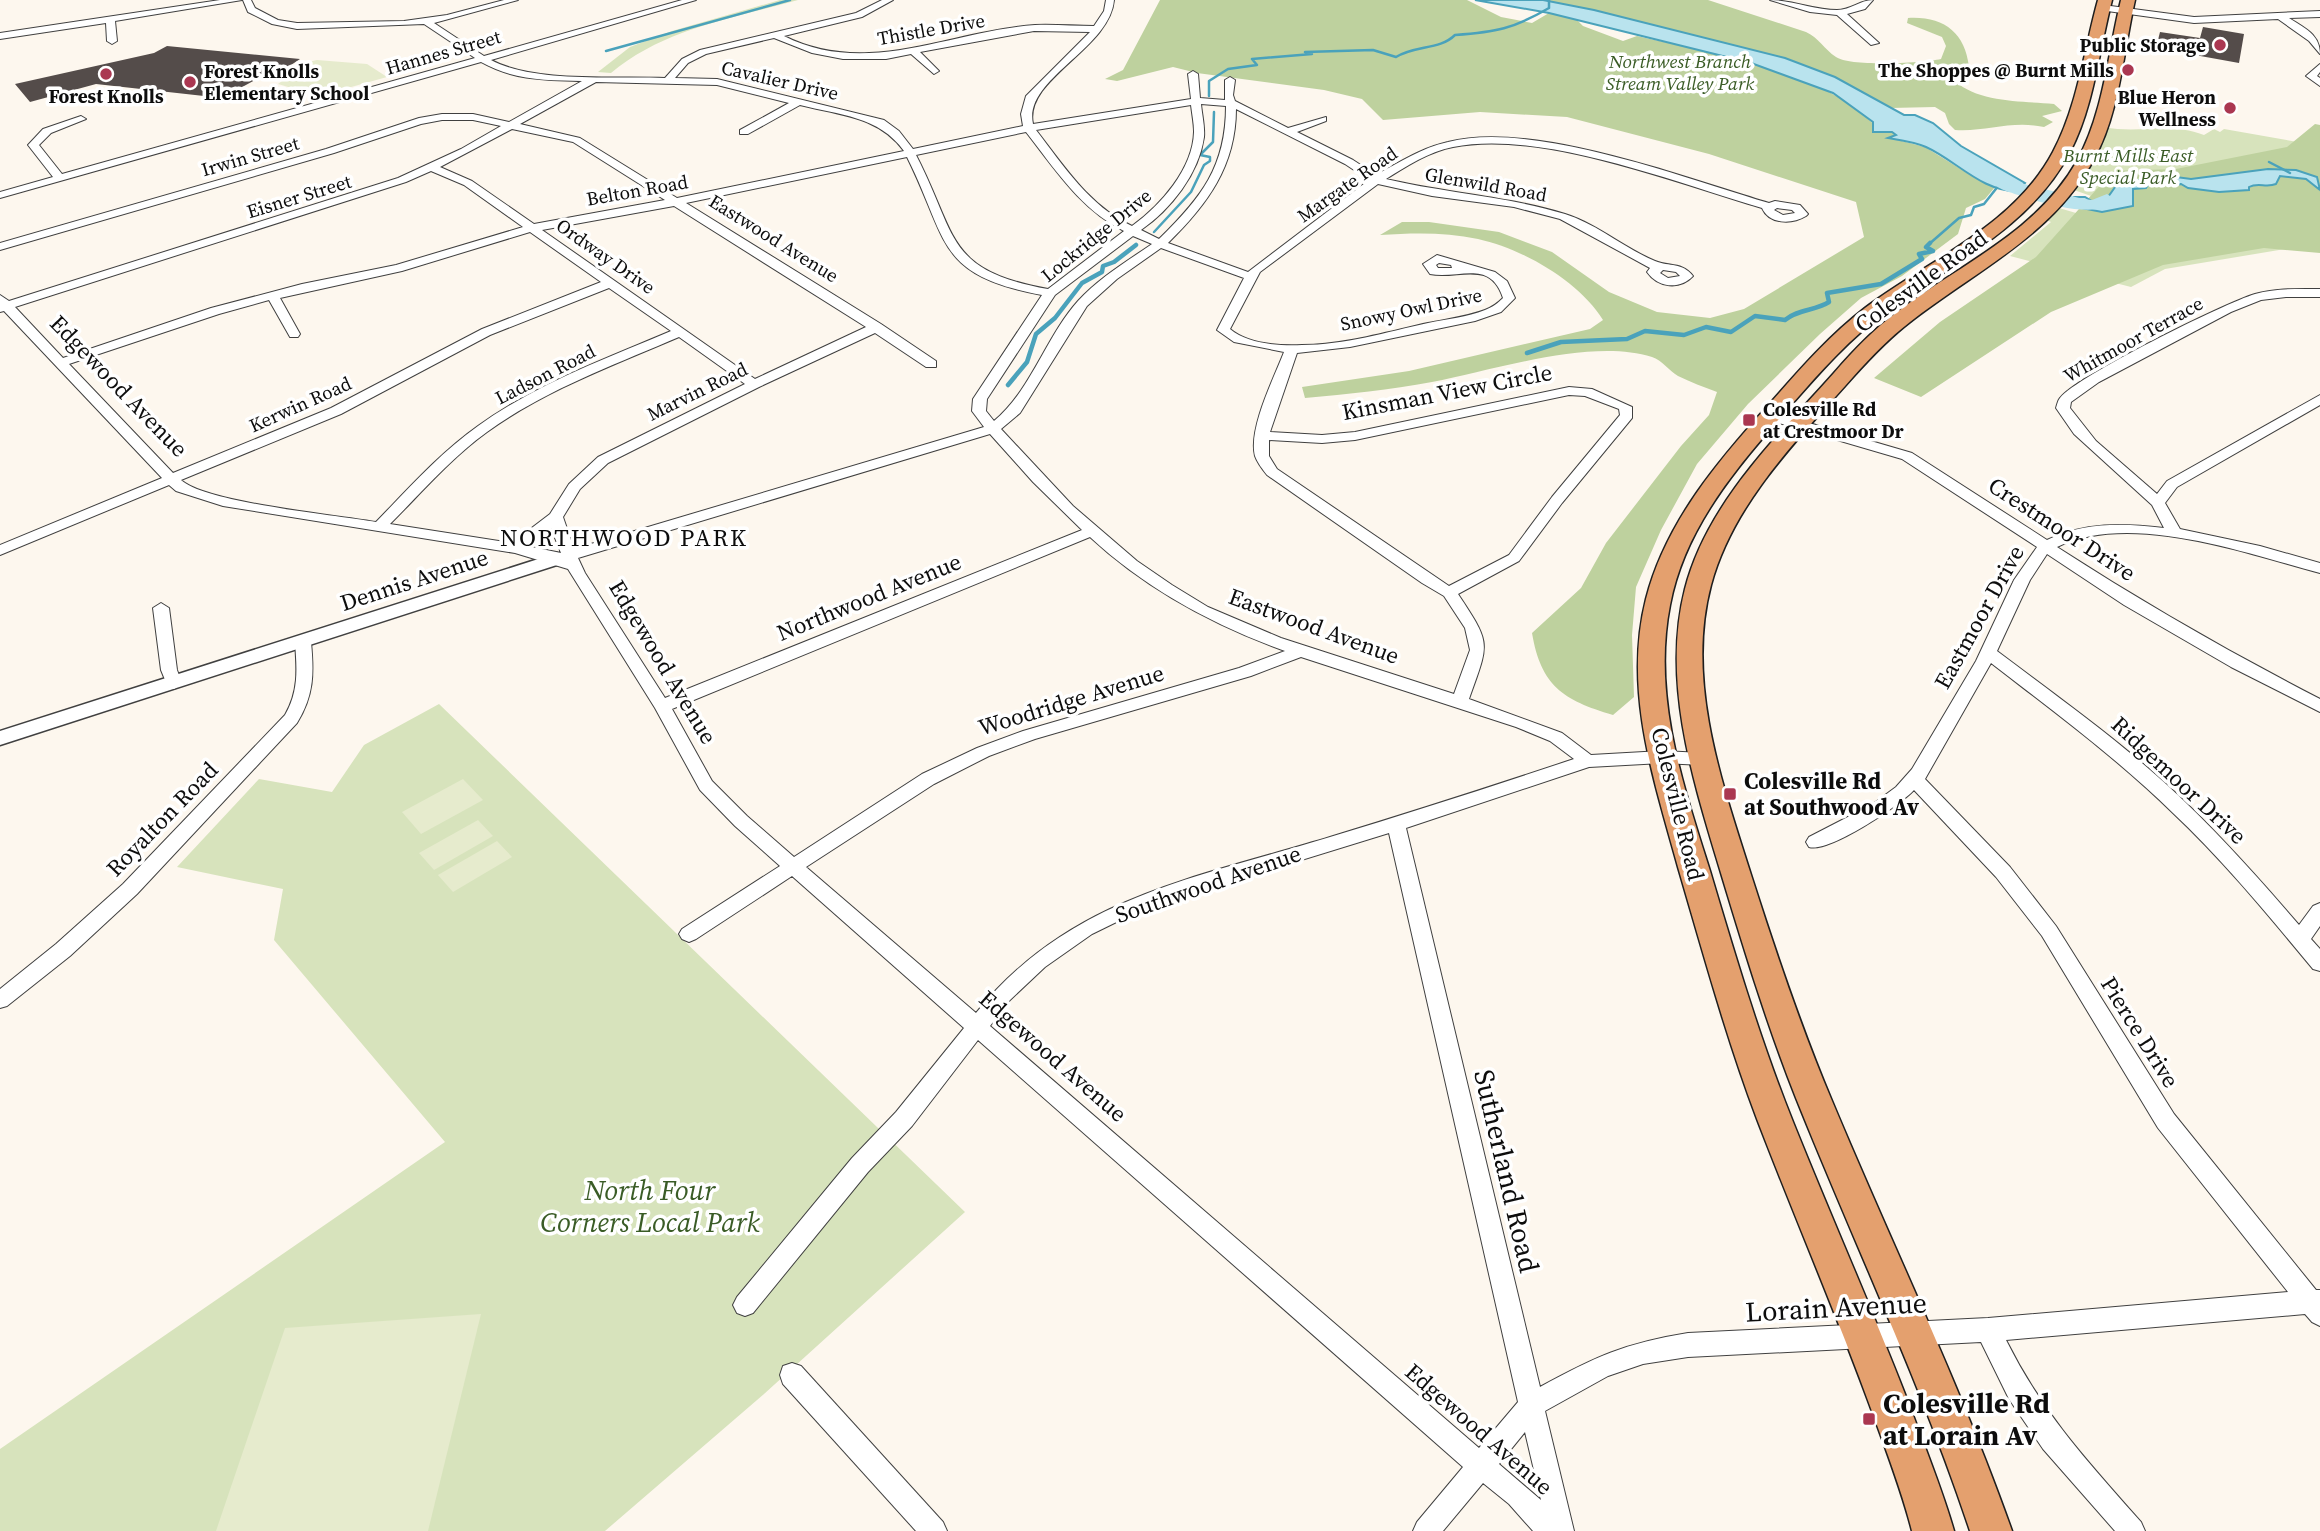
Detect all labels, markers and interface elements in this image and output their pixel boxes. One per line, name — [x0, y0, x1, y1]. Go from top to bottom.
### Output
street label: Thistle Drive — [875, 7, 987, 51]
street label: Hannes Street — [382, 23, 504, 81]
place label: Public Storage — [2080, 32, 2206, 58]
marker: Public Storage — [2212, 37, 2228, 53]
park label: Northwest Branch Stream Valley Park — [1606, 48, 1754, 96]
street label: Cavalier Drive — [719, 54, 841, 106]
place label: The Shoppes @ Burnt Mills — [1878, 57, 2114, 83]
place label: Forest Knolls Elementary School — [204, 58, 369, 106]
marker: The Shoppes @ Burnt Mills — [2120, 62, 2136, 78]
marker: Forest Knolls — [98, 66, 114, 82]
marker: Forest Knolls Elementary School — [182, 74, 198, 90]
place label: Forest Knolls — [48, 83, 164, 109]
place label: Blue Heron Wellness — [2117, 84, 2216, 132]
marker: Blue Heron Wellness — [2222, 100, 2238, 116]
street label: Irwin Street — [198, 129, 303, 182]
street label: Margate Road — [1292, 140, 1402, 228]
park label: Burnt Mills East Special Park — [2062, 142, 2194, 190]
street label: Glenwild Road — [1423, 160, 1549, 208]
street label: Eisner Street — [243, 168, 355, 224]
street label: Belton Road — [584, 168, 690, 212]
street label: Lockridge Drive — [1035, 182, 1157, 288]
street label: Eastwood Avenue — [704, 188, 844, 288]
street label: Ordway Drive — [551, 212, 661, 300]
street label: Colesville Road — [1848, 222, 1994, 340]
street label: Snowy Owl Drive — [1338, 281, 1484, 337]
street label: Whitmoor Terrace — [2059, 290, 2207, 388]
street label: Edgewood Avenue — [43, 308, 195, 464]
street label: Ladson Road — [490, 337, 600, 410]
street label: Marvin Road — [642, 355, 752, 427]
street label: Kinsman View Circle — [1339, 356, 1555, 428]
street label: Kerwin Road — [245, 370, 355, 438]
place label: Colesville Rd at Crestmoor Dr — [1763, 396, 1904, 444]
marker: Colesville Rd at Crestmoor Dr — [1741, 412, 1757, 428]
street label: Crestmoor Drive — [1982, 469, 2142, 589]
district label: NORTHWOOD PARK — [500, 521, 748, 554]
street label: Eastmoor Drive — [1926, 539, 2032, 695]
street label: Dennis Avenue — [336, 541, 492, 619]
street label: Northwood Avenue — [772, 545, 966, 649]
street label: Edgewood Avenue — [601, 574, 725, 750]
street label: Eastwood Avenue — [1224, 580, 1404, 672]
street label: Woodridge Avenue — [974, 657, 1168, 743]
street label: Ridgemoor Drive — [2104, 709, 2254, 851]
street label: Colesville Road — [1643, 724, 1713, 884]
street label: Royalton Road — [99, 754, 225, 884]
place label: Colesville Rd at Southwood Av — [1744, 765, 1919, 823]
marker: Colesville Rd at Southwood Av — [1722, 786, 1738, 802]
street label: Southwood Avenue — [1111, 837, 1305, 931]
street label: Pierce Drive — [2093, 970, 2187, 1094]
street label: Edgewood Avenue — [972, 983, 1134, 1129]
street label: Sutherland Road — [1465, 1066, 1549, 1276]
park label: North Four Corners Local Park — [540, 1171, 760, 1241]
street label: Lorain Avenue — [1744, 1283, 1928, 1331]
street label: Edgewood Avenue — [1398, 1356, 1560, 1502]
place label: Colesville Rd at Lorain Av — [1883, 1384, 2050, 1454]
marker: Colesville Rd at Lorain Av — [1861, 1411, 1877, 1427]

